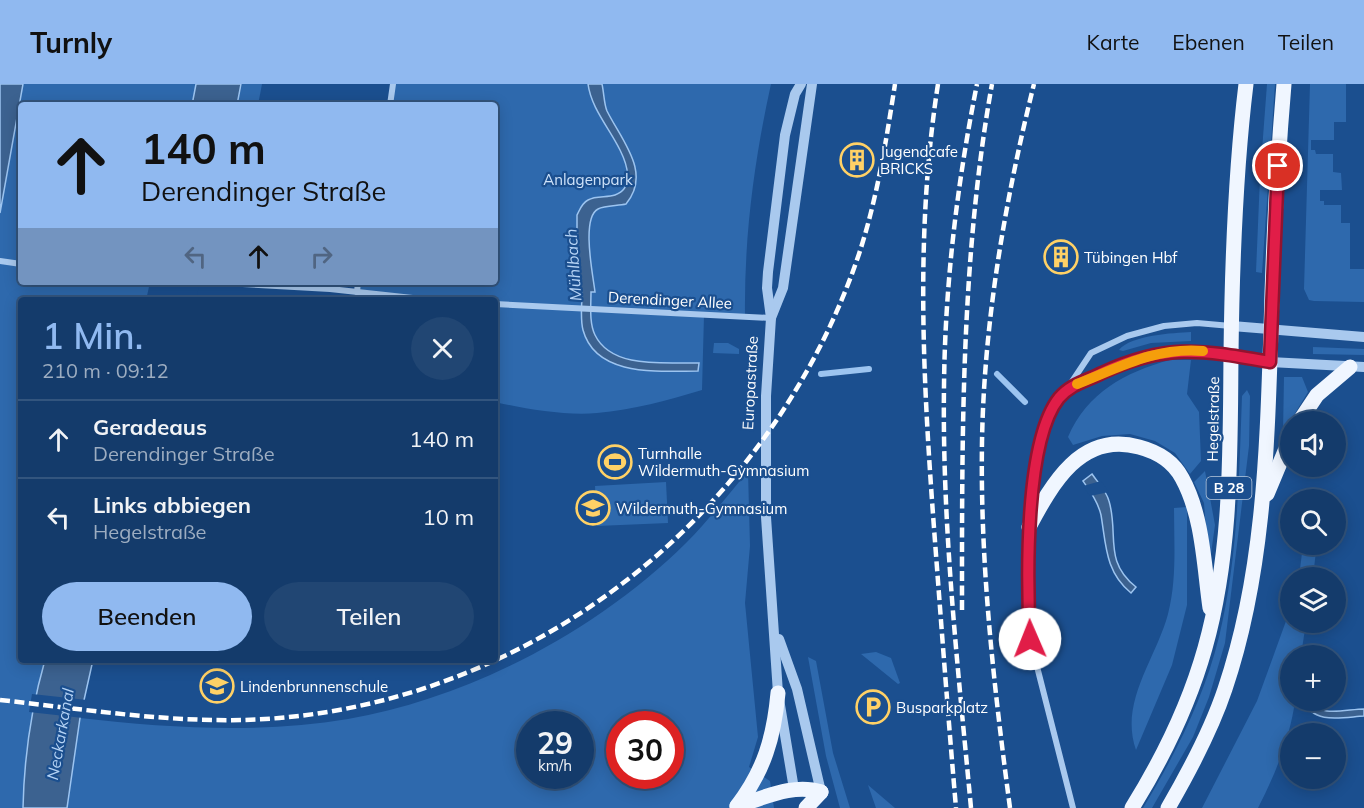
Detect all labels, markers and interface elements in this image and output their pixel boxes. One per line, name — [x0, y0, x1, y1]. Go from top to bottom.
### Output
text: Turnly — [30, 25, 112, 60]
text: Karte — [1087, 29, 1139, 55]
text: Ebenen — [1172, 29, 1245, 55]
text: Teilen — [1278, 29, 1334, 55]
text: 140 m — [141, 122, 266, 175]
icon: ahead — [42, 126, 120, 204]
pin — [1252, 140, 1303, 191]
building icon: Jugendcafe BRICKS — [839, 142, 875, 178]
place label: Jugendcafe BRICKS — [880, 142, 958, 178]
icon: arrive — [1261, 149, 1294, 182]
park label: Anlagenpark — [543, 170, 633, 189]
text: Derendinger Straße — [141, 174, 386, 208]
water label: Mühlbach — [560, 228, 586, 302]
building icon: Tübingen Hbf — [1043, 239, 1079, 275]
icon: left — [179, 240, 212, 273]
icon: ahead — [242, 240, 275, 273]
icon: right — [305, 240, 338, 273]
place label: Tübingen Hbf — [1084, 248, 1178, 267]
street label: Derendinger Allee — [608, 287, 732, 313]
text: 1 Min. — [42, 313, 143, 358]
button: close — [411, 317, 474, 380]
street label: Europastraße — [738, 336, 762, 430]
text: 210 m · 09:12 — [42, 358, 168, 383]
street label: Hegelstraße — [1203, 376, 1223, 462]
map controls — [1280, 411, 1346, 789]
button: sound — [1280, 411, 1346, 477]
text: Geradeaus — [93, 413, 207, 441]
icon: ahead — [42, 423, 75, 456]
text: 140 m — [409, 425, 474, 453]
text: Derendinger Straße — [93, 441, 275, 466]
sports icon: Turnhalle Wildermuth-Gymnasium — [597, 444, 633, 480]
place label: Turnhalle Wildermuth-Gymnasium — [638, 444, 809, 480]
road number: B 28 — [1206, 477, 1252, 499]
button: search — [1280, 489, 1346, 555]
school or university icon: Wildermuth-Gymnasium — [575, 490, 611, 526]
text: Links abbiegen — [93, 491, 251, 519]
place label: Wildermuth-Gymnasium — [616, 499, 787, 518]
icon: left — [42, 501, 75, 534]
text: 10 m — [423, 503, 474, 531]
text: Hegelstraße — [93, 519, 206, 544]
button: layers — [1280, 567, 1346, 633]
button: Beenden — [42, 582, 252, 651]
button: Teilen — [264, 582, 474, 651]
position arrow — [998, 607, 1062, 671]
button: + — [1280, 645, 1346, 711]
school or university icon: Lindenbrunnenschule — [199, 668, 235, 704]
place label: Lindenbrunnenschule — [240, 677, 388, 696]
water label: Neckarkanal — [42, 686, 78, 781]
parking icon: Busparkplatz — [855, 689, 891, 725]
place label: Busparkplatz — [896, 698, 988, 717]
speed limit sign: 30 — [606, 711, 684, 789]
button: − — [1280, 723, 1346, 789]
text: 29 — [537, 724, 573, 762]
text: km/h — [538, 756, 572, 775]

